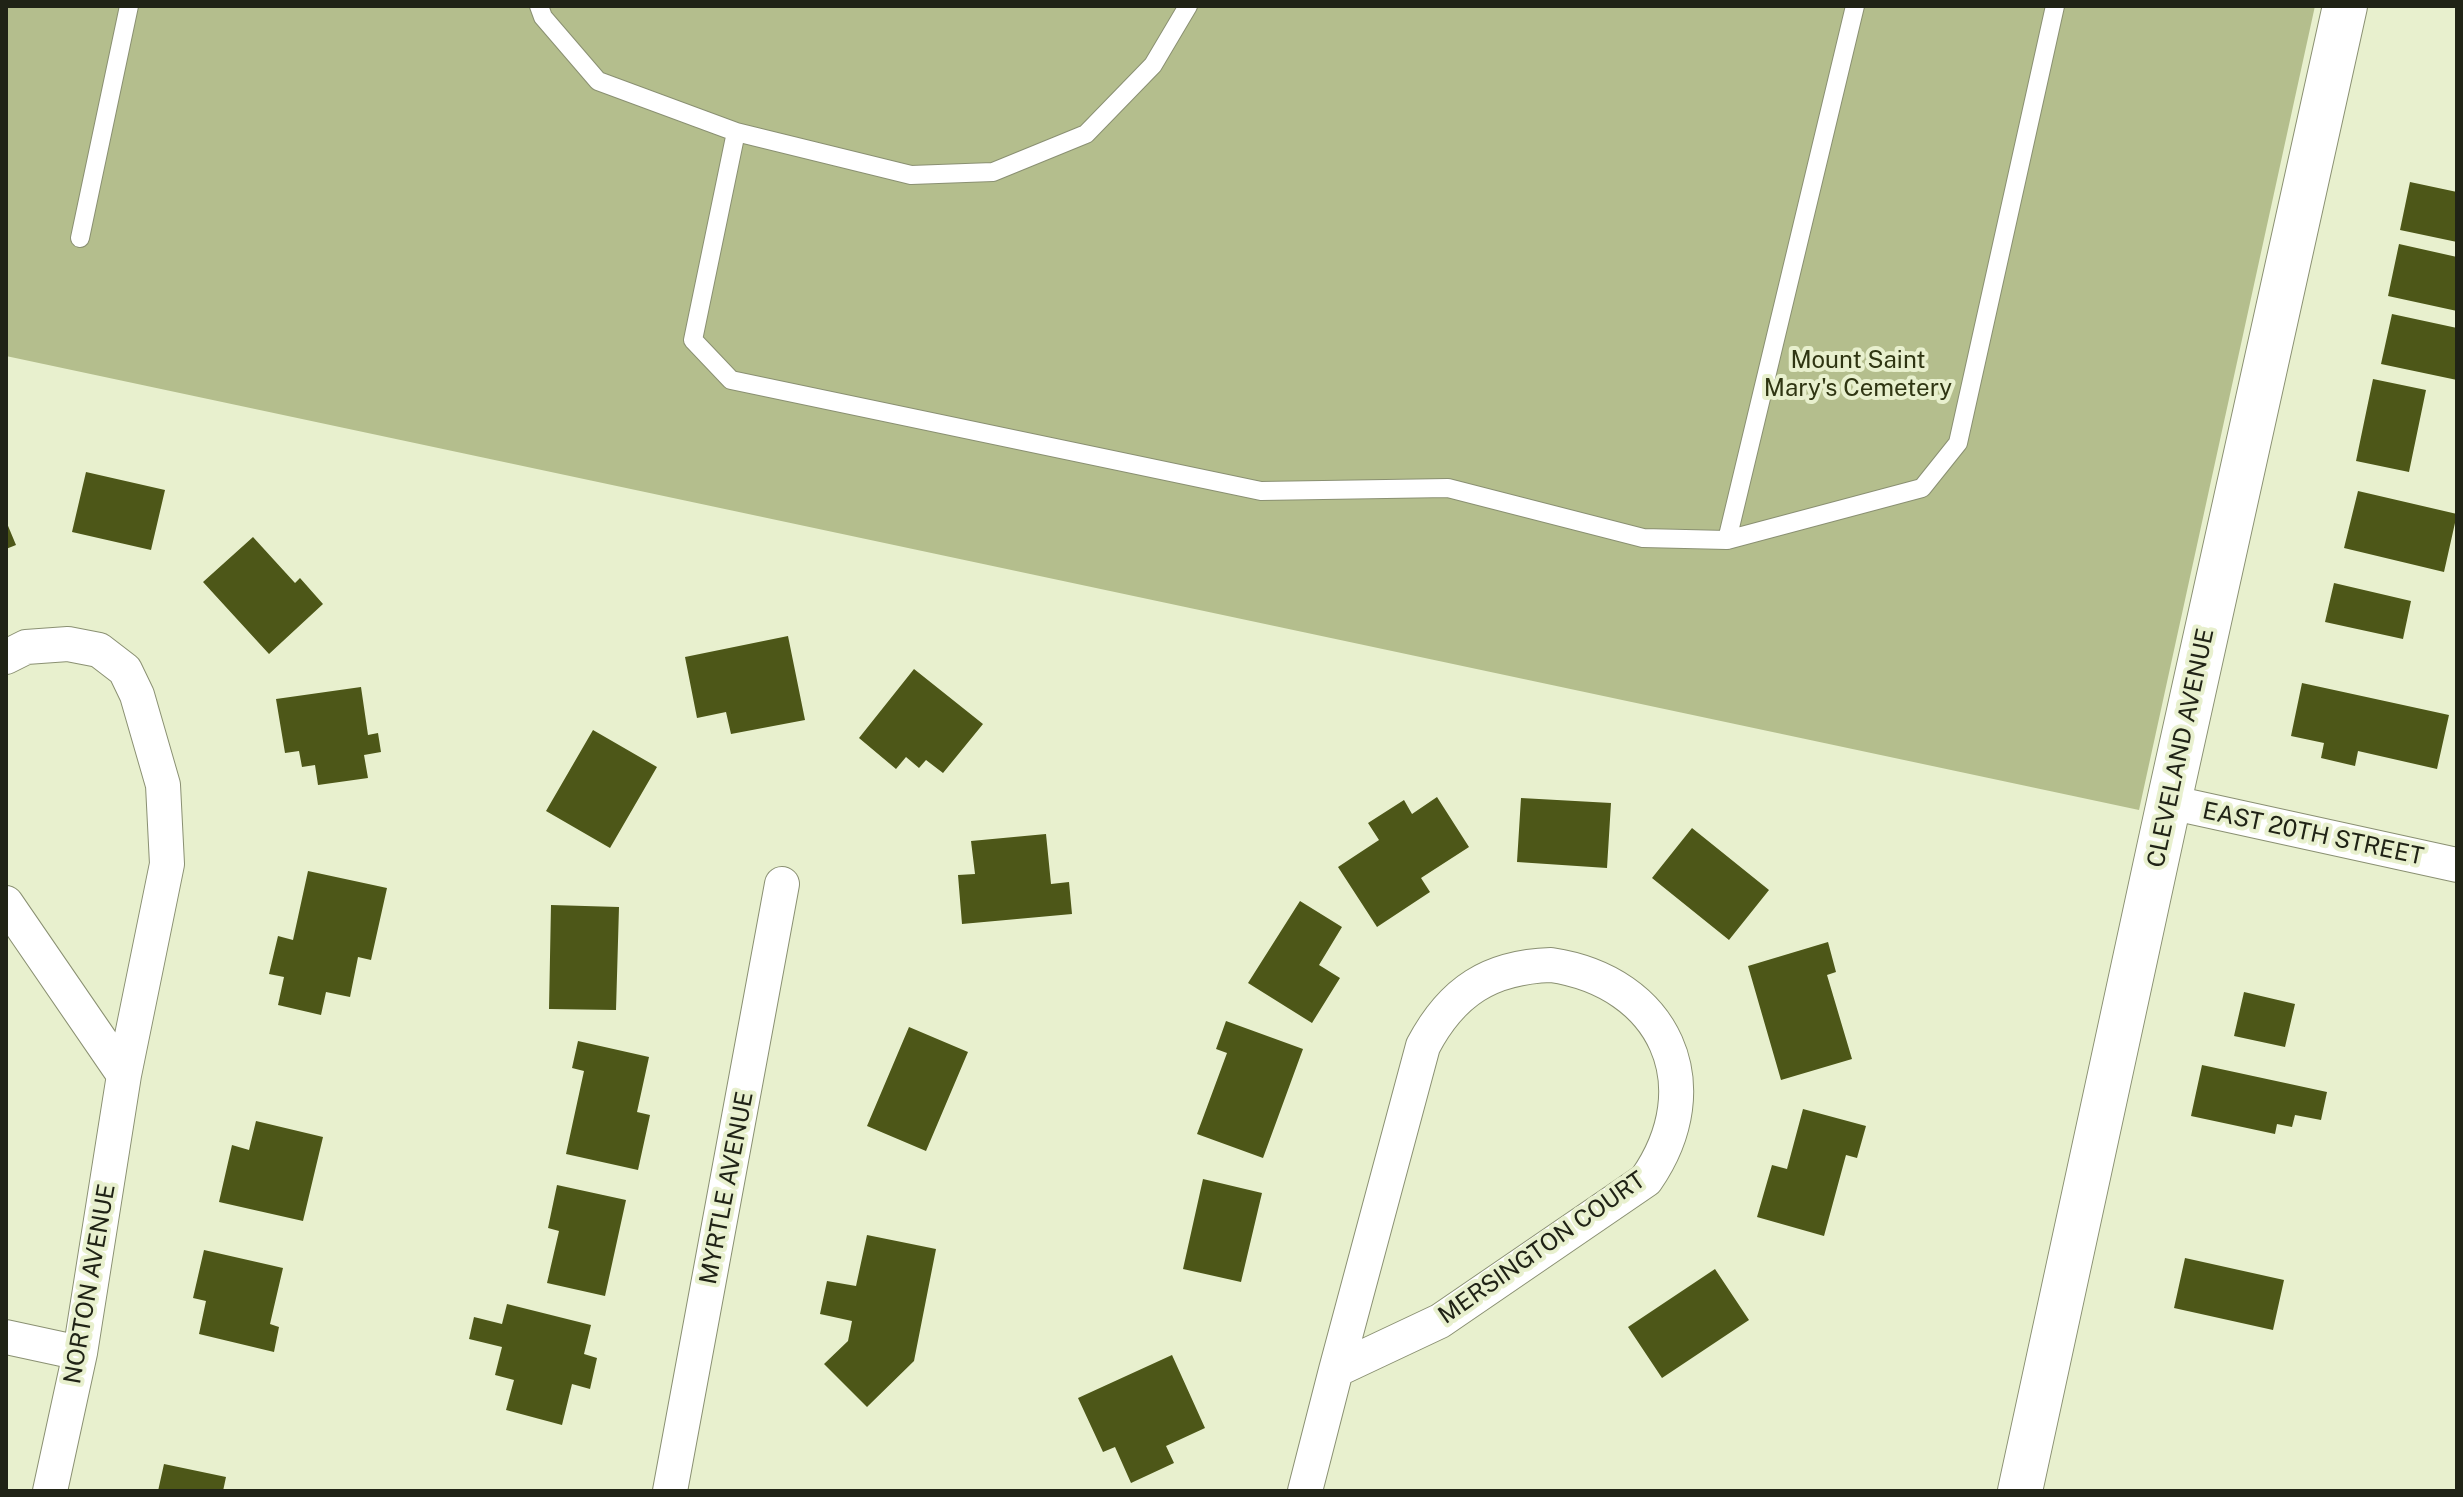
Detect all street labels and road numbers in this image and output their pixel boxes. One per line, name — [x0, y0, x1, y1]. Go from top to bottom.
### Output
street label: CLEVELAND AVENUE — [2142, 626, 2220, 870]
street label: EAST 20TH STREET — [2200, 796, 2426, 872]
street label: MYRTLE AVENUE — [694, 1089, 760, 1287]
street label: MERSINGTON COURT — [1433, 1166, 1651, 1330]
street label: NORTON AVENUE — [58, 1182, 122, 1386]

